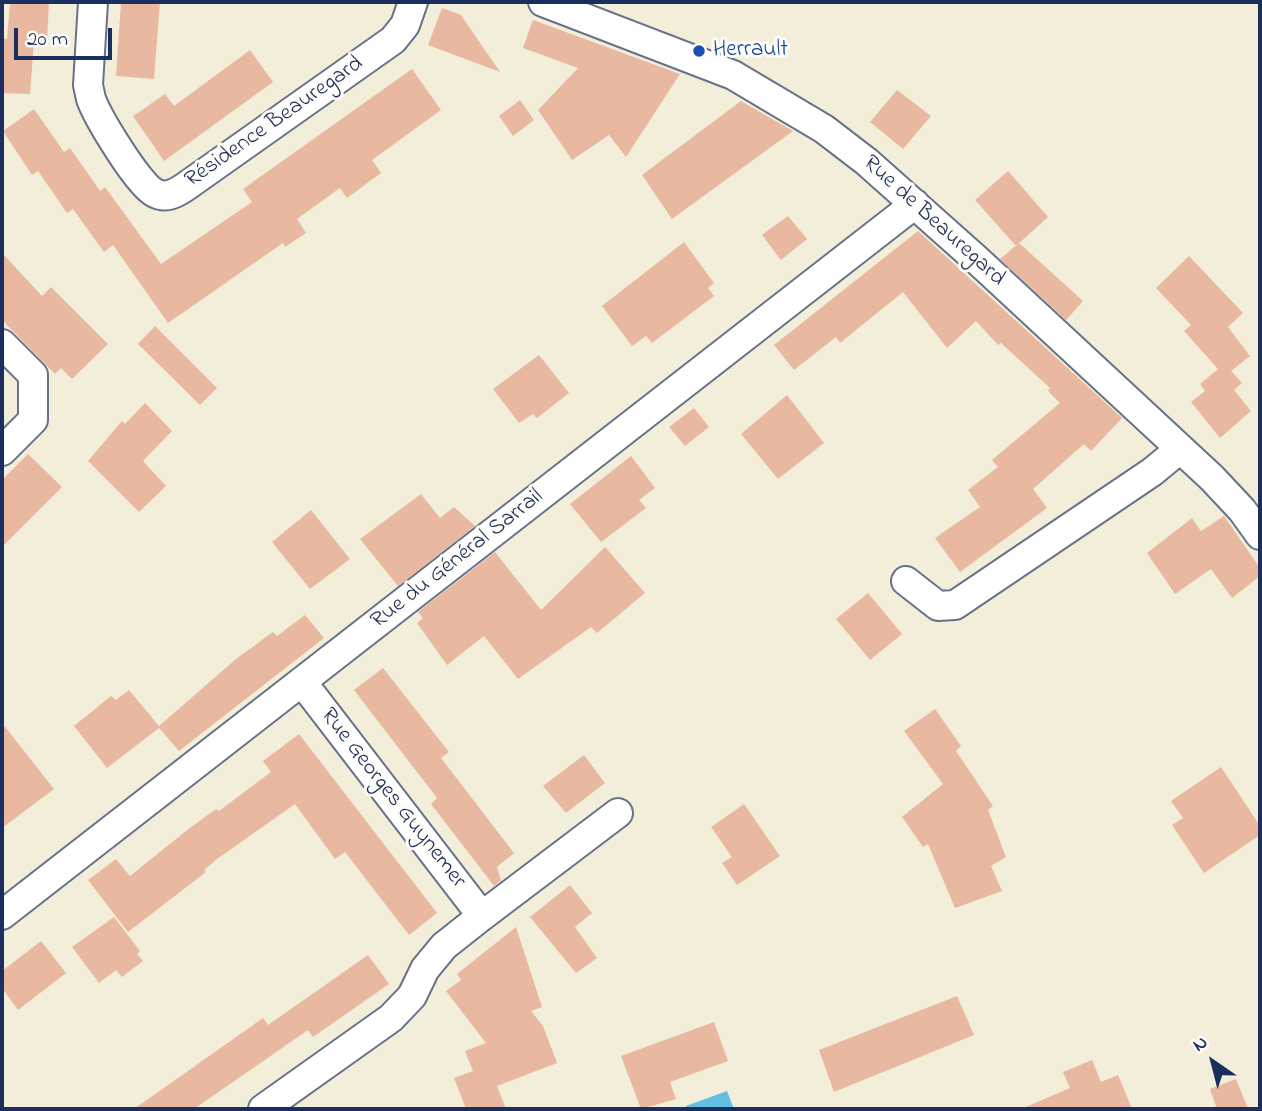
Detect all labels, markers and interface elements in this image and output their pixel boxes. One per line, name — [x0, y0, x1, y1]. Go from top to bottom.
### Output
scale bar — [18, 14, 116, 58]
text: 20 m — [27, 25, 68, 55]
place label: Herrault — [713, 37, 788, 65]
marker: Herrault — [691, 43, 707, 59]
street label: Résidence Beauregard — [181, 51, 369, 195]
street label: Rue de Beauregard — [856, 151, 1010, 293]
street label: Rue du Général Sarrail — [366, 484, 550, 636]
street label: Rue Georges Guynemer — [313, 703, 471, 895]
north arrow — [1178, 1027, 1248, 1097]
text: N — [1188, 1030, 1214, 1059]

